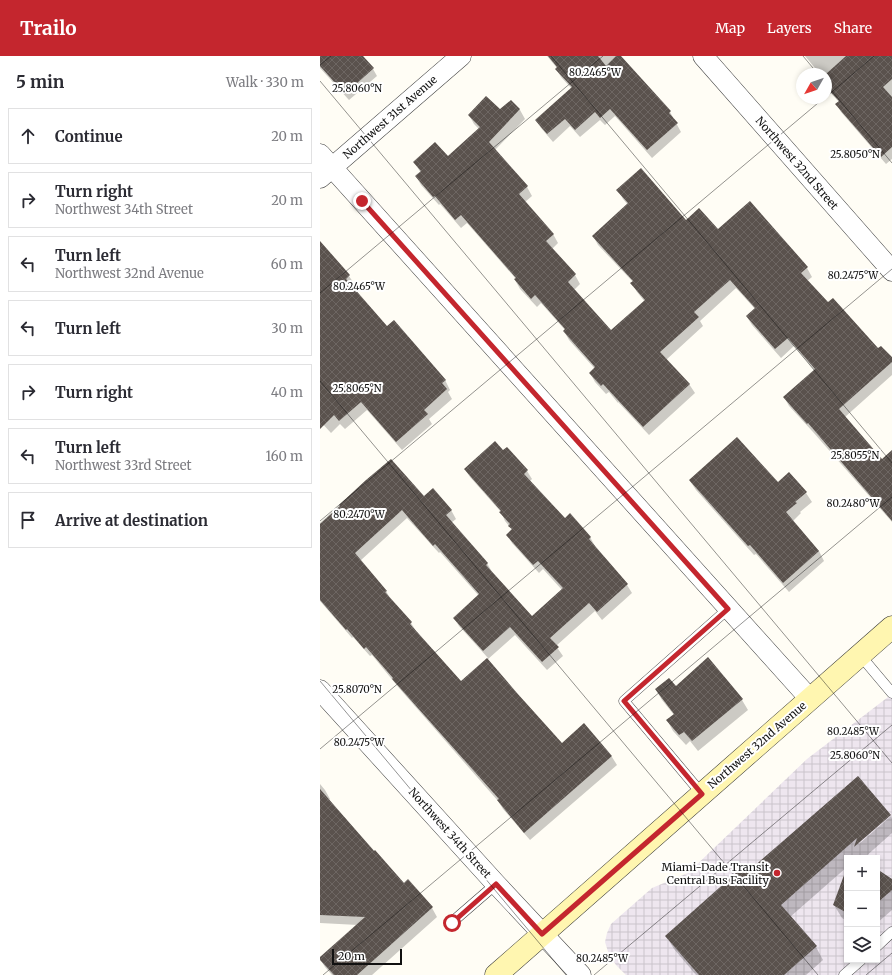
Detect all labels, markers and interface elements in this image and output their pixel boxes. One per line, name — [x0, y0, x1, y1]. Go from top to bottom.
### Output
text: Trailo — [20, 16, 77, 40]
text: Map — [715, 19, 745, 37]
text: Layers — [767, 19, 812, 37]
text: Share — [834, 19, 872, 37]
text: 80.2465°W — [569, 66, 622, 79]
north arrow — [796, 68, 832, 104]
text: 5 min — [16, 71, 64, 93]
street label: Northwest 31st Avenue — [340, 72, 440, 162]
text: Walk · 330 m — [226, 74, 304, 91]
text: 25.8060°N — [332, 82, 382, 95]
street label: Northwest 32nd Street — [753, 114, 842, 213]
icon: ahead — [17, 125, 39, 147]
text: Continue — [55, 127, 123, 146]
text: 20 m — [271, 128, 303, 145]
text: 25.8050°N — [830, 148, 880, 161]
text: Turn right — [55, 182, 133, 201]
icon: right — [17, 189, 39, 211]
text: 20 m — [271, 192, 303, 209]
route end — [353, 192, 371, 210]
text: Northwest 34th Street — [55, 201, 193, 218]
text: Turn left — [55, 246, 121, 265]
icon: left — [17, 253, 39, 275]
text: 60 m — [271, 256, 303, 273]
text: Northwest 32nd Avenue — [55, 265, 204, 282]
text: 80.2475°W — [828, 269, 879, 282]
text: 80.2465°W — [333, 280, 386, 293]
icon: left — [17, 317, 39, 339]
text: Turn left — [55, 319, 121, 338]
text: 30 m — [271, 320, 303, 337]
icon: right — [17, 381, 39, 403]
text: 25.8065°N — [333, 382, 382, 395]
text: Turn right — [55, 383, 133, 402]
text: 40 m — [271, 384, 303, 401]
text: Turn left — [55, 438, 121, 457]
icon: left — [17, 445, 39, 467]
text: 160 m — [265, 448, 303, 465]
text: 25.8055°N — [831, 449, 879, 462]
text: Northwest 33rd Street — [55, 457, 192, 474]
text: 80.2480°W — [827, 497, 881, 510]
text: 80.2470°W — [333, 508, 386, 521]
icon: arrive — [17, 509, 39, 531]
text: Arrive at destination — [55, 511, 208, 530]
text: 25.8070°N — [332, 683, 382, 696]
street label: Northwest 32nd Avenue — [705, 698, 809, 792]
text: 80.2485°W — [827, 725, 880, 738]
text: 80.2475°W — [334, 736, 385, 749]
text: 25.8060°N — [830, 749, 880, 762]
street label: Northwest 34th Street — [406, 785, 495, 882]
map controls — [844, 855, 880, 963]
button: + — [844, 855, 880, 891]
place label: Miami-Dade Transit Central Bus Facility — [662, 860, 770, 887]
marker: Miami-Dade Transit Central Bus Facility — [772, 868, 782, 878]
button: − — [844, 891, 880, 927]
route start — [443, 914, 461, 932]
button: layers — [844, 927, 880, 963]
scale bar — [332, 947, 402, 966]
text: 20 m — [338, 949, 365, 963]
text: 80.2485°W — [576, 952, 629, 965]

